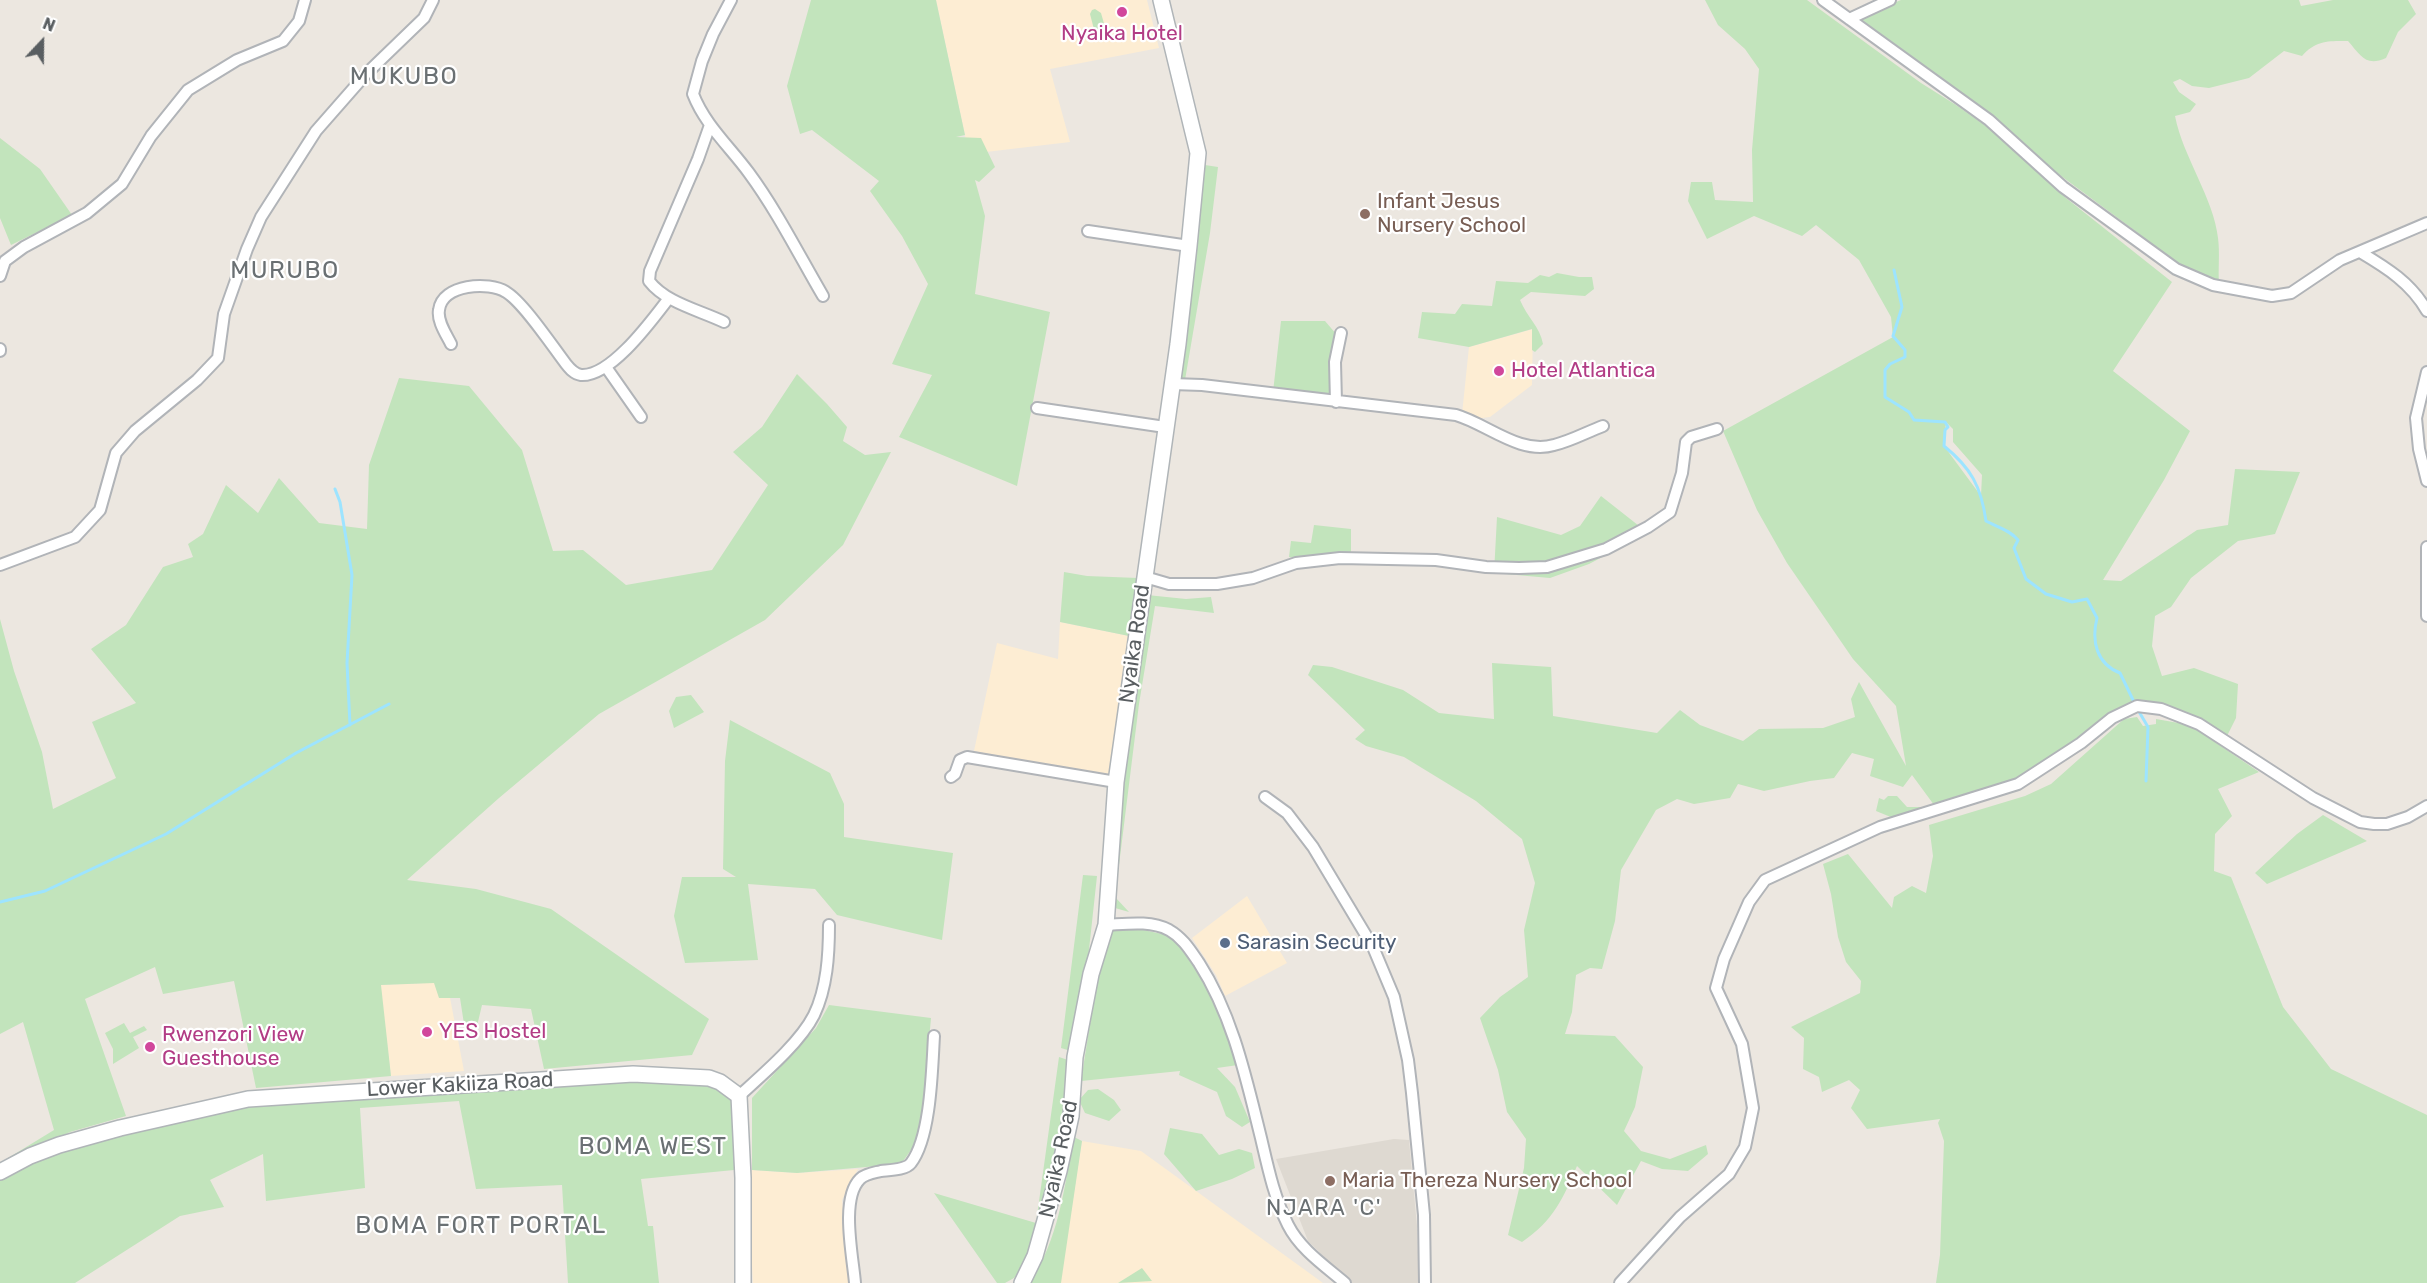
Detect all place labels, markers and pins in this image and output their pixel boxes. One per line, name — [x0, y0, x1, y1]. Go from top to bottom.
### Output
marker: Nyaika Hotel — [1115, 5, 1129, 19]
place label: Nyaika Hotel — [1061, 21, 1183, 47]
place label: Infant Jesus Nursery School — [1377, 189, 1526, 239]
marker: Infant Jesus Nursery School — [1358, 207, 1372, 221]
place label: Hotel Atlantica — [1511, 358, 1656, 384]
marker: Hotel Atlantica — [1492, 364, 1506, 378]
place label: Sarasin Security — [1237, 930, 1397, 956]
marker: Sarasin Security — [1218, 936, 1232, 950]
place label: YES Hostel — [439, 1019, 546, 1045]
place label: Rwenzori View Guesthouse — [162, 1022, 305, 1072]
marker: YES Hostel — [420, 1025, 434, 1039]
marker: Rwenzori View Guesthouse — [143, 1040, 157, 1054]
place label: Maria Thereza Nursery School — [1342, 1168, 1632, 1194]
marker: Maria Thereza Nursery School — [1323, 1174, 1337, 1188]

